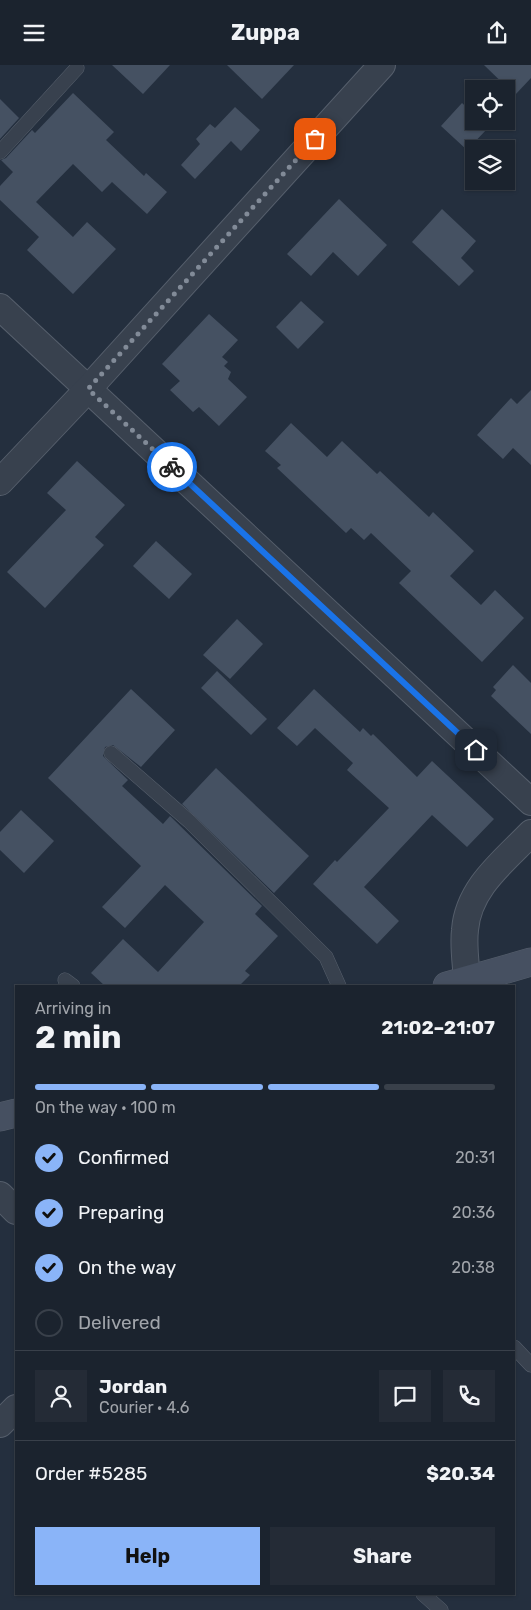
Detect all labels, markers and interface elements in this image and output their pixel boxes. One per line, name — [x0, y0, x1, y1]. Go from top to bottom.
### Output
icon: menu — [20, 19, 48, 47]
text: Zuppa — [231, 19, 300, 46]
icon: share — [483, 19, 511, 47]
map controls — [465, 80, 515, 190]
button: locate — [465, 80, 515, 130]
pin — [294, 118, 336, 160]
icon: bag — [301, 125, 329, 153]
button: layers — [465, 140, 515, 190]
courier — [147, 442, 197, 492]
icon: bike — [158, 453, 186, 481]
pin — [455, 729, 497, 771]
icon: home — [462, 736, 490, 764]
text: Arriving in — [35, 999, 111, 1018]
text: 21:02–21:07 — [381, 1016, 495, 1039]
text: 2 min — [35, 1018, 122, 1056]
text: On the way · 100 m — [35, 1098, 176, 1117]
icon: check — [35, 1144, 63, 1172]
text: Confirmed — [78, 1146, 169, 1169]
text: 20:31 — [455, 1148, 495, 1167]
icon: check — [35, 1199, 63, 1227]
text: Preparing — [78, 1201, 164, 1224]
text: 20:36 — [452, 1203, 495, 1222]
icon: check — [35, 1254, 63, 1282]
text: On the way — [78, 1256, 176, 1279]
text: 20:38 — [452, 1258, 495, 1277]
text: Delivered — [78, 1311, 161, 1334]
button: person — [35, 1370, 87, 1422]
button: chat — [379, 1370, 431, 1422]
button: phone — [443, 1370, 495, 1422]
text: Jordan — [99, 1375, 167, 1398]
text: Courier · 4.6 — [99, 1398, 189, 1417]
text: Order #5285 — [35, 1462, 147, 1485]
text: $20.34 — [426, 1462, 495, 1485]
button: Help — [35, 1527, 260, 1585]
button: Share — [270, 1527, 495, 1585]

